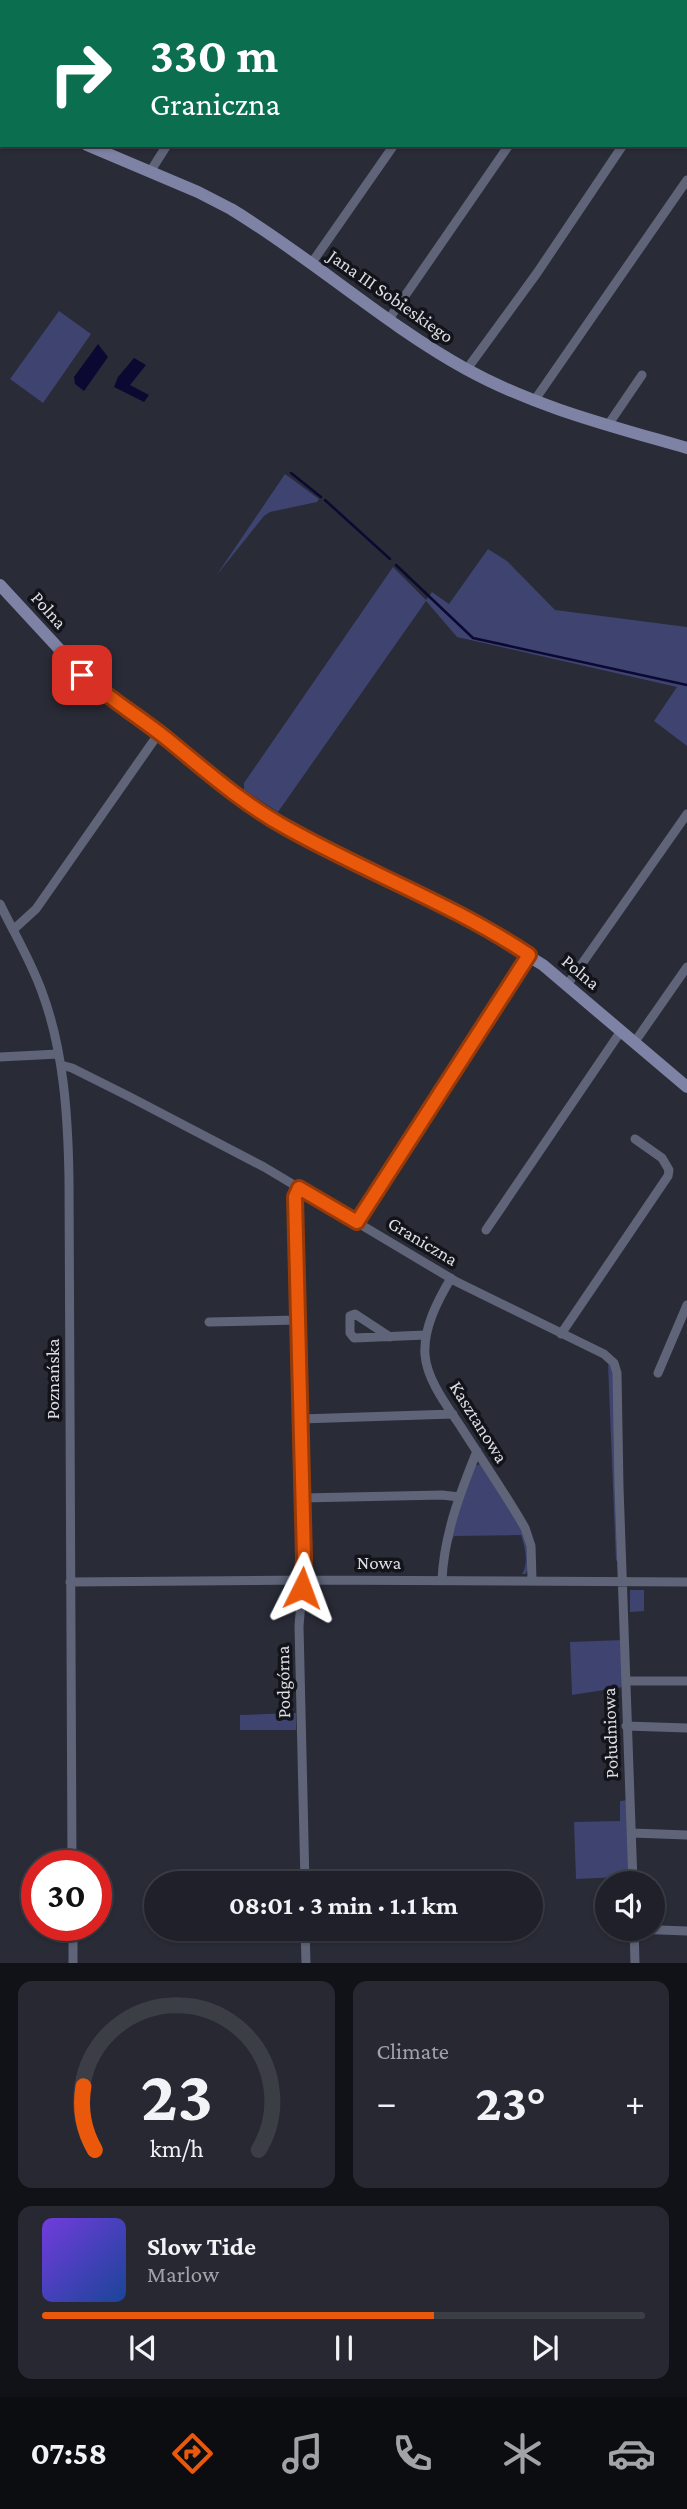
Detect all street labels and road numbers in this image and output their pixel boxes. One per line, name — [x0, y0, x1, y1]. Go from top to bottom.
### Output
street label: Jana III Sobieskiego — [323, 244, 457, 347]
street label: Polna — [27, 587, 71, 633]
street label: Polna — [558, 950, 604, 994]
street label: Graniczna — [384, 1212, 462, 1270]
street label: Poznańska — [42, 1338, 63, 1420]
street label: Kasztanowa — [446, 1377, 512, 1467]
street label: Nowa — [357, 1552, 401, 1573]
street label: Podgórna — [272, 1645, 294, 1719]
street label: Południowa — [598, 1687, 622, 1779]

